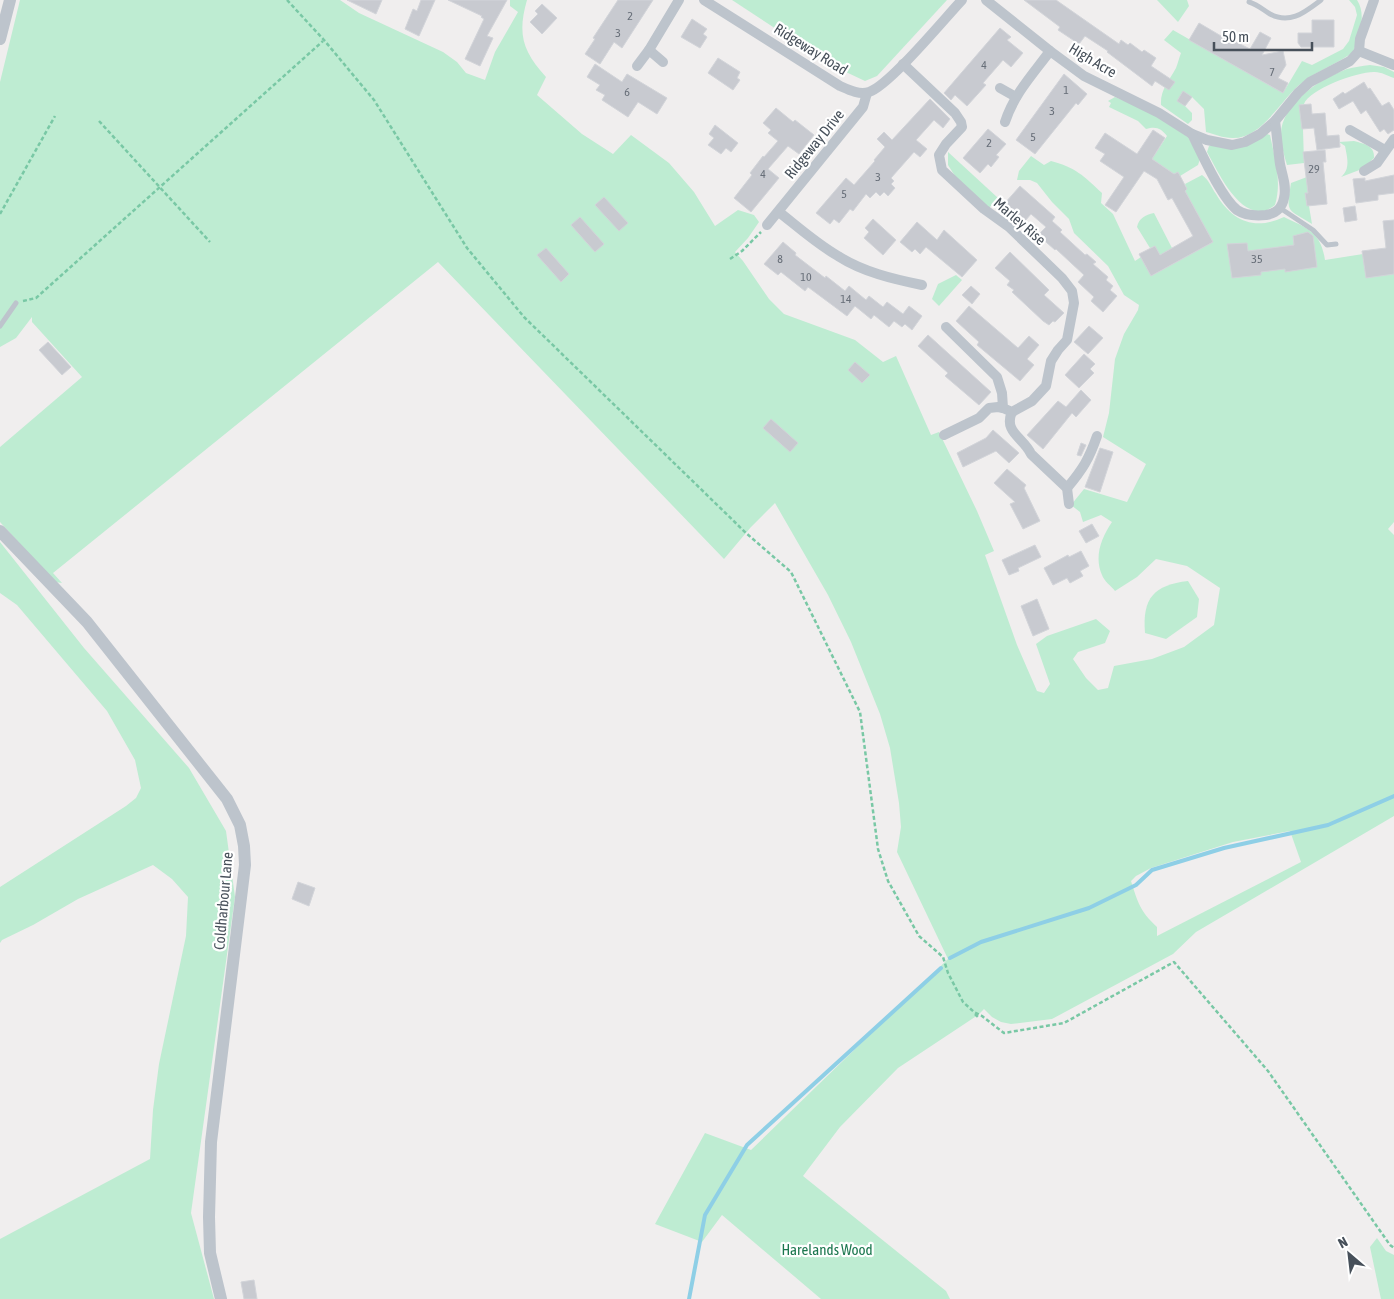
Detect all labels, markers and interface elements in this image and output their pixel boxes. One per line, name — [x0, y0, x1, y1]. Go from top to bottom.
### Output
house number: 2 — [627, 9, 633, 23]
street label: Ridgeway Road — [771, 20, 851, 78]
scale bar — [1214, 20, 1312, 52]
house number: 3 — [615, 26, 621, 40]
text: 50 m — [1222, 28, 1249, 45]
street label: High Acre — [1066, 39, 1120, 81]
house number: 4 — [981, 58, 987, 72]
house number: 7 — [1269, 65, 1275, 79]
house number: 1 — [1063, 83, 1069, 97]
house number: 6 — [624, 85, 630, 99]
house number: 3 — [1049, 104, 1055, 118]
street label: Ridgeway Drive — [781, 106, 847, 182]
house number: 5 — [1030, 130, 1036, 144]
house number: 2 — [986, 136, 992, 150]
house number: 29 — [1308, 162, 1320, 176]
house number: 4 — [760, 167, 766, 181]
house number: 3 — [875, 170, 881, 184]
house number: 5 — [841, 187, 847, 201]
street label: Marley Rise — [991, 194, 1050, 248]
house number: 8 — [777, 252, 783, 266]
house number: 35 — [1251, 252, 1263, 266]
house number: 10 — [800, 270, 812, 284]
house number: 14 — [840, 292, 852, 306]
street label: Coldharbour Lane — [210, 851, 236, 951]
north arrow — [1324, 1229, 1374, 1279]
text: N — [1335, 1234, 1350, 1252]
park label: Harelands Wood — [781, 1241, 873, 1258]

